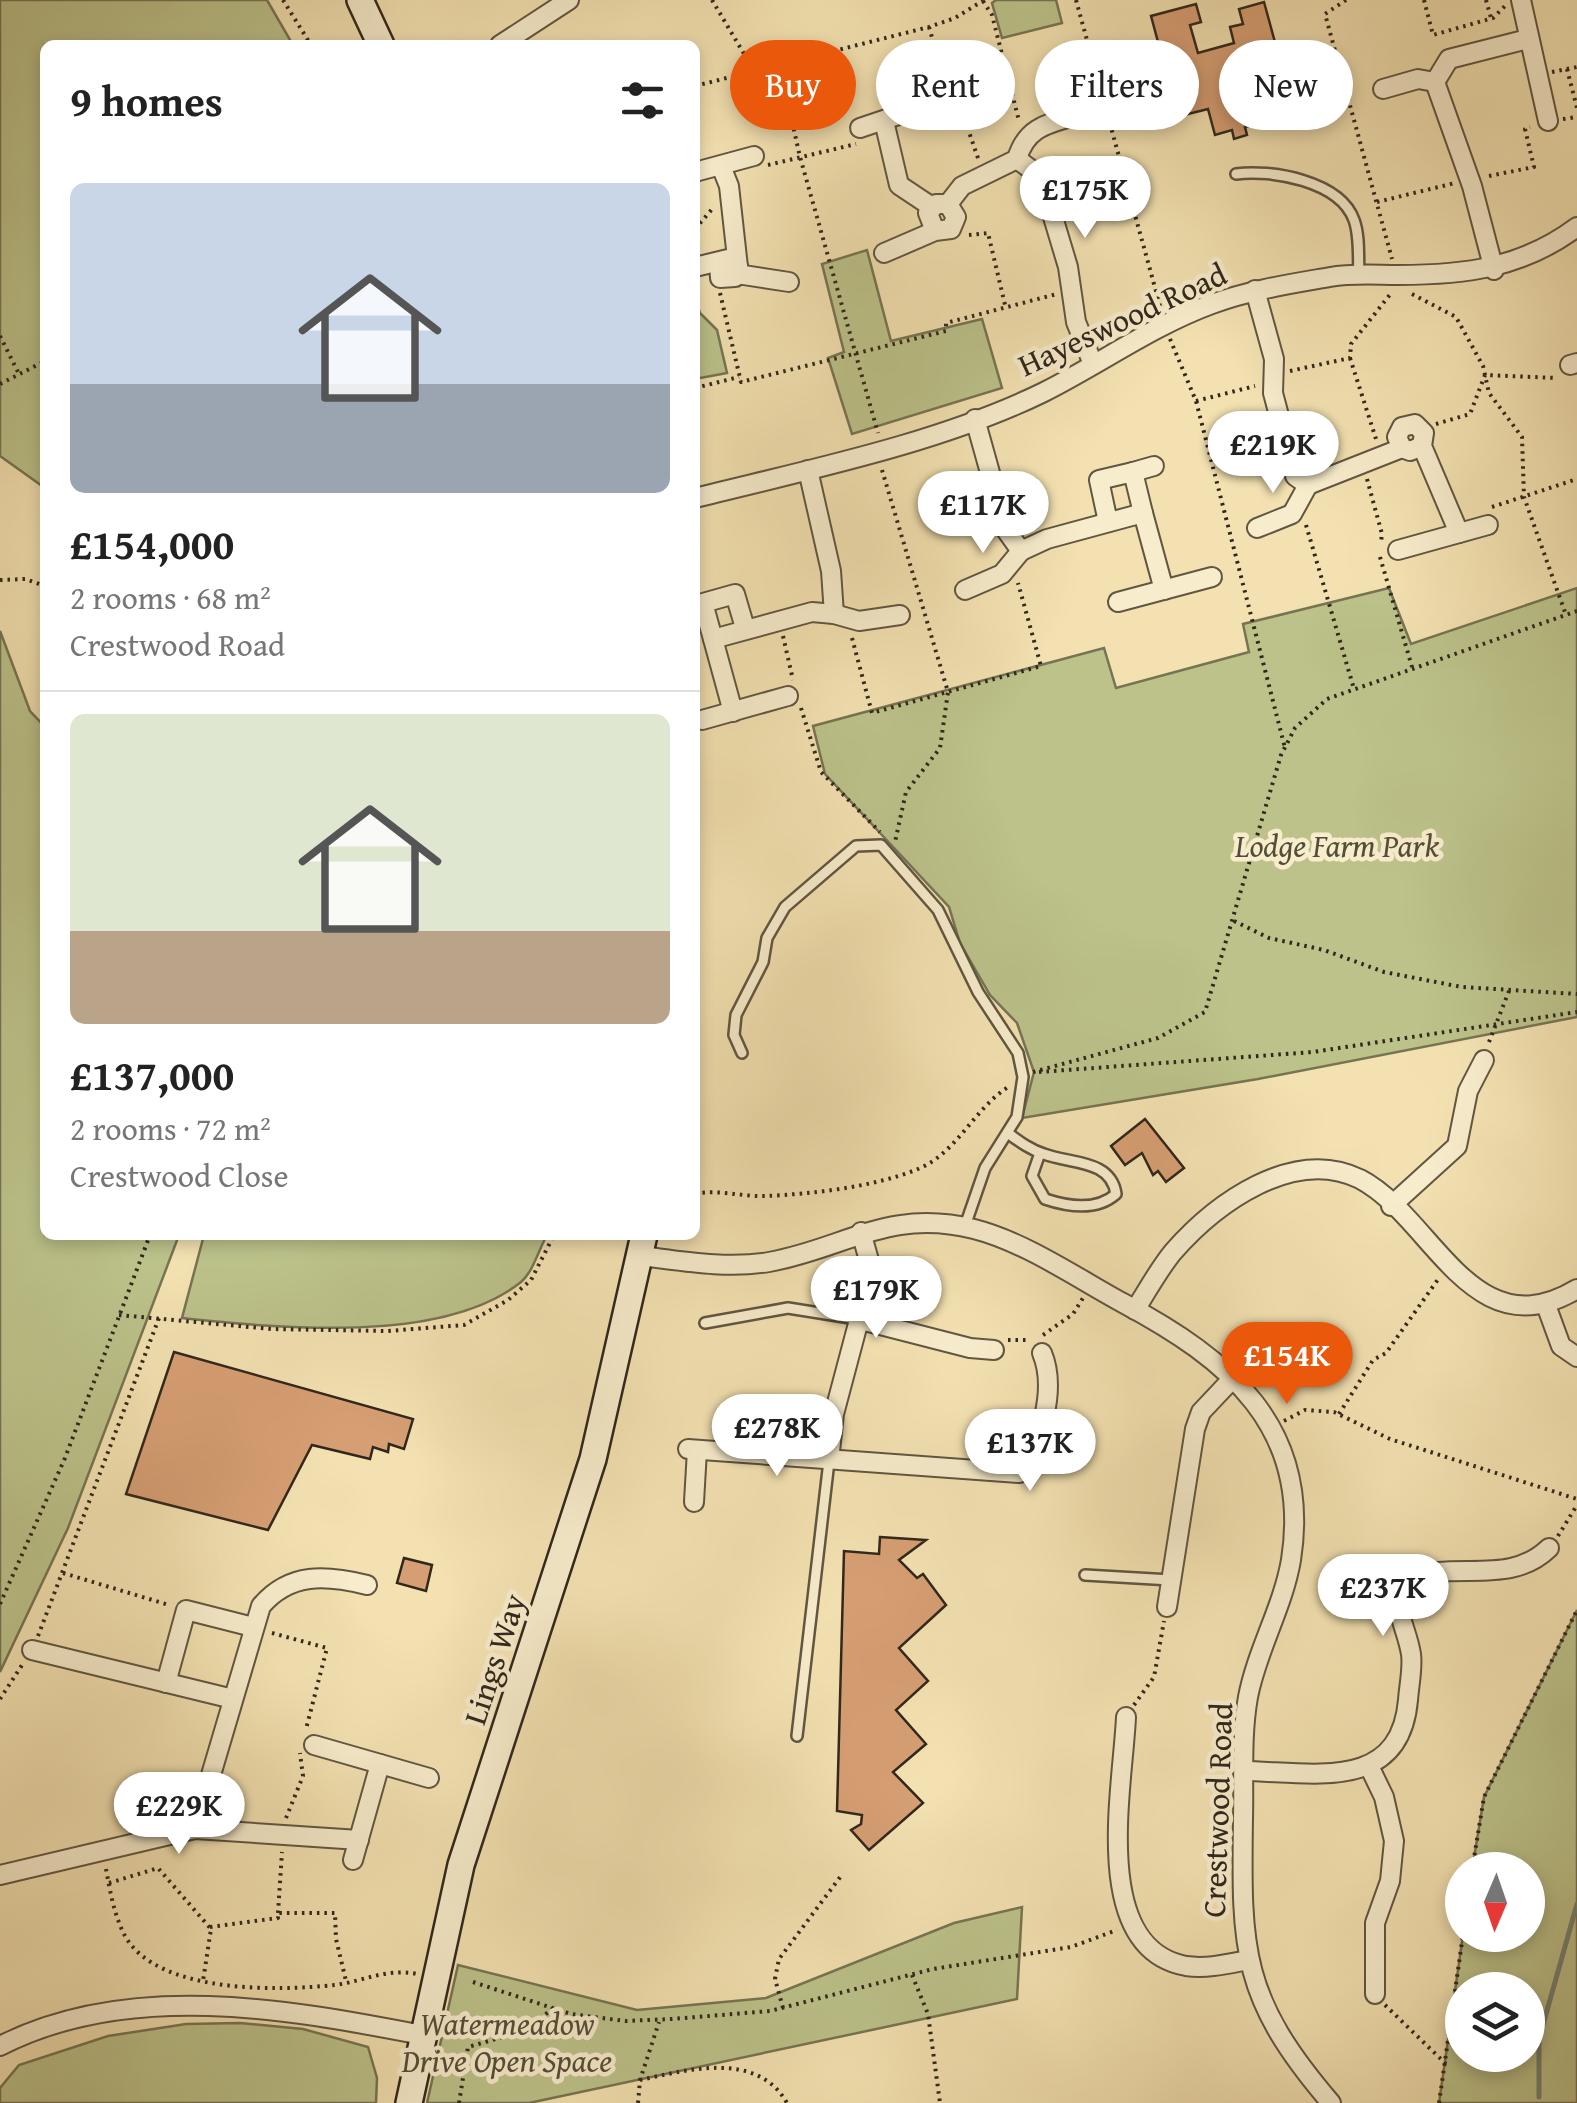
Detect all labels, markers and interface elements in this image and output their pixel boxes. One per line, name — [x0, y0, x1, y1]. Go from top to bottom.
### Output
chip: Buy — [730, 40, 856, 130]
chip: Rent — [876, 40, 1015, 130]
chip: Filters — [1035, 40, 1199, 130]
chip: New — [1219, 40, 1353, 130]
text: 9 homes — [70, 70, 223, 131]
icon: filters — [615, 73, 670, 128]
pin: £175K — [1015, 156, 1155, 241]
text: £175K — [1042, 165, 1128, 212]
icon: home — [280, 248, 460, 428]
street label: Hayeswood Road — [1010, 250, 1234, 388]
pin: £219K — [1203, 411, 1343, 496]
text: £219K — [1230, 420, 1316, 467]
pin: £117K — [913, 471, 1053, 556]
text: £117K — [940, 480, 1026, 527]
text: £154,000 — [70, 513, 234, 574]
text: 2 rooms · 68 m² — [70, 574, 271, 621]
text: Crestwood Road — [70, 621, 285, 668]
icon: home — [280, 779, 460, 959]
park label: Lodge Farm Park — [1234, 822, 1440, 869]
text: £137,000 — [70, 1044, 234, 1105]
text: 2 rooms · 72 m² — [70, 1105, 271, 1152]
text: Crestwood Close — [70, 1152, 289, 1199]
pin: £179K — [806, 1256, 946, 1341]
text: £179K — [833, 1265, 919, 1312]
pin: £154K — [1217, 1322, 1357, 1407]
text: £154K — [1244, 1331, 1330, 1378]
pin: £278K — [707, 1394, 847, 1479]
text: £278K — [734, 1403, 820, 1450]
pin: £137K — [960, 1409, 1100, 1494]
text: £137K — [987, 1418, 1073, 1465]
pin: £237K — [1313, 1554, 1453, 1639]
text: £237K — [1340, 1563, 1426, 1610]
street label: Lings Way — [451, 1587, 537, 1731]
street label: Crestwood Road — [1190, 1702, 1244, 1918]
pin: £229K — [109, 1772, 249, 1857]
text: £229K — [136, 1781, 222, 1828]
north arrow — [1445, 1852, 1545, 1952]
map controls — [1445, 1852, 1545, 2072]
button: layers — [1445, 1972, 1545, 2072]
park label: Watermeadow Drive Open Space — [401, 2000, 612, 2084]

